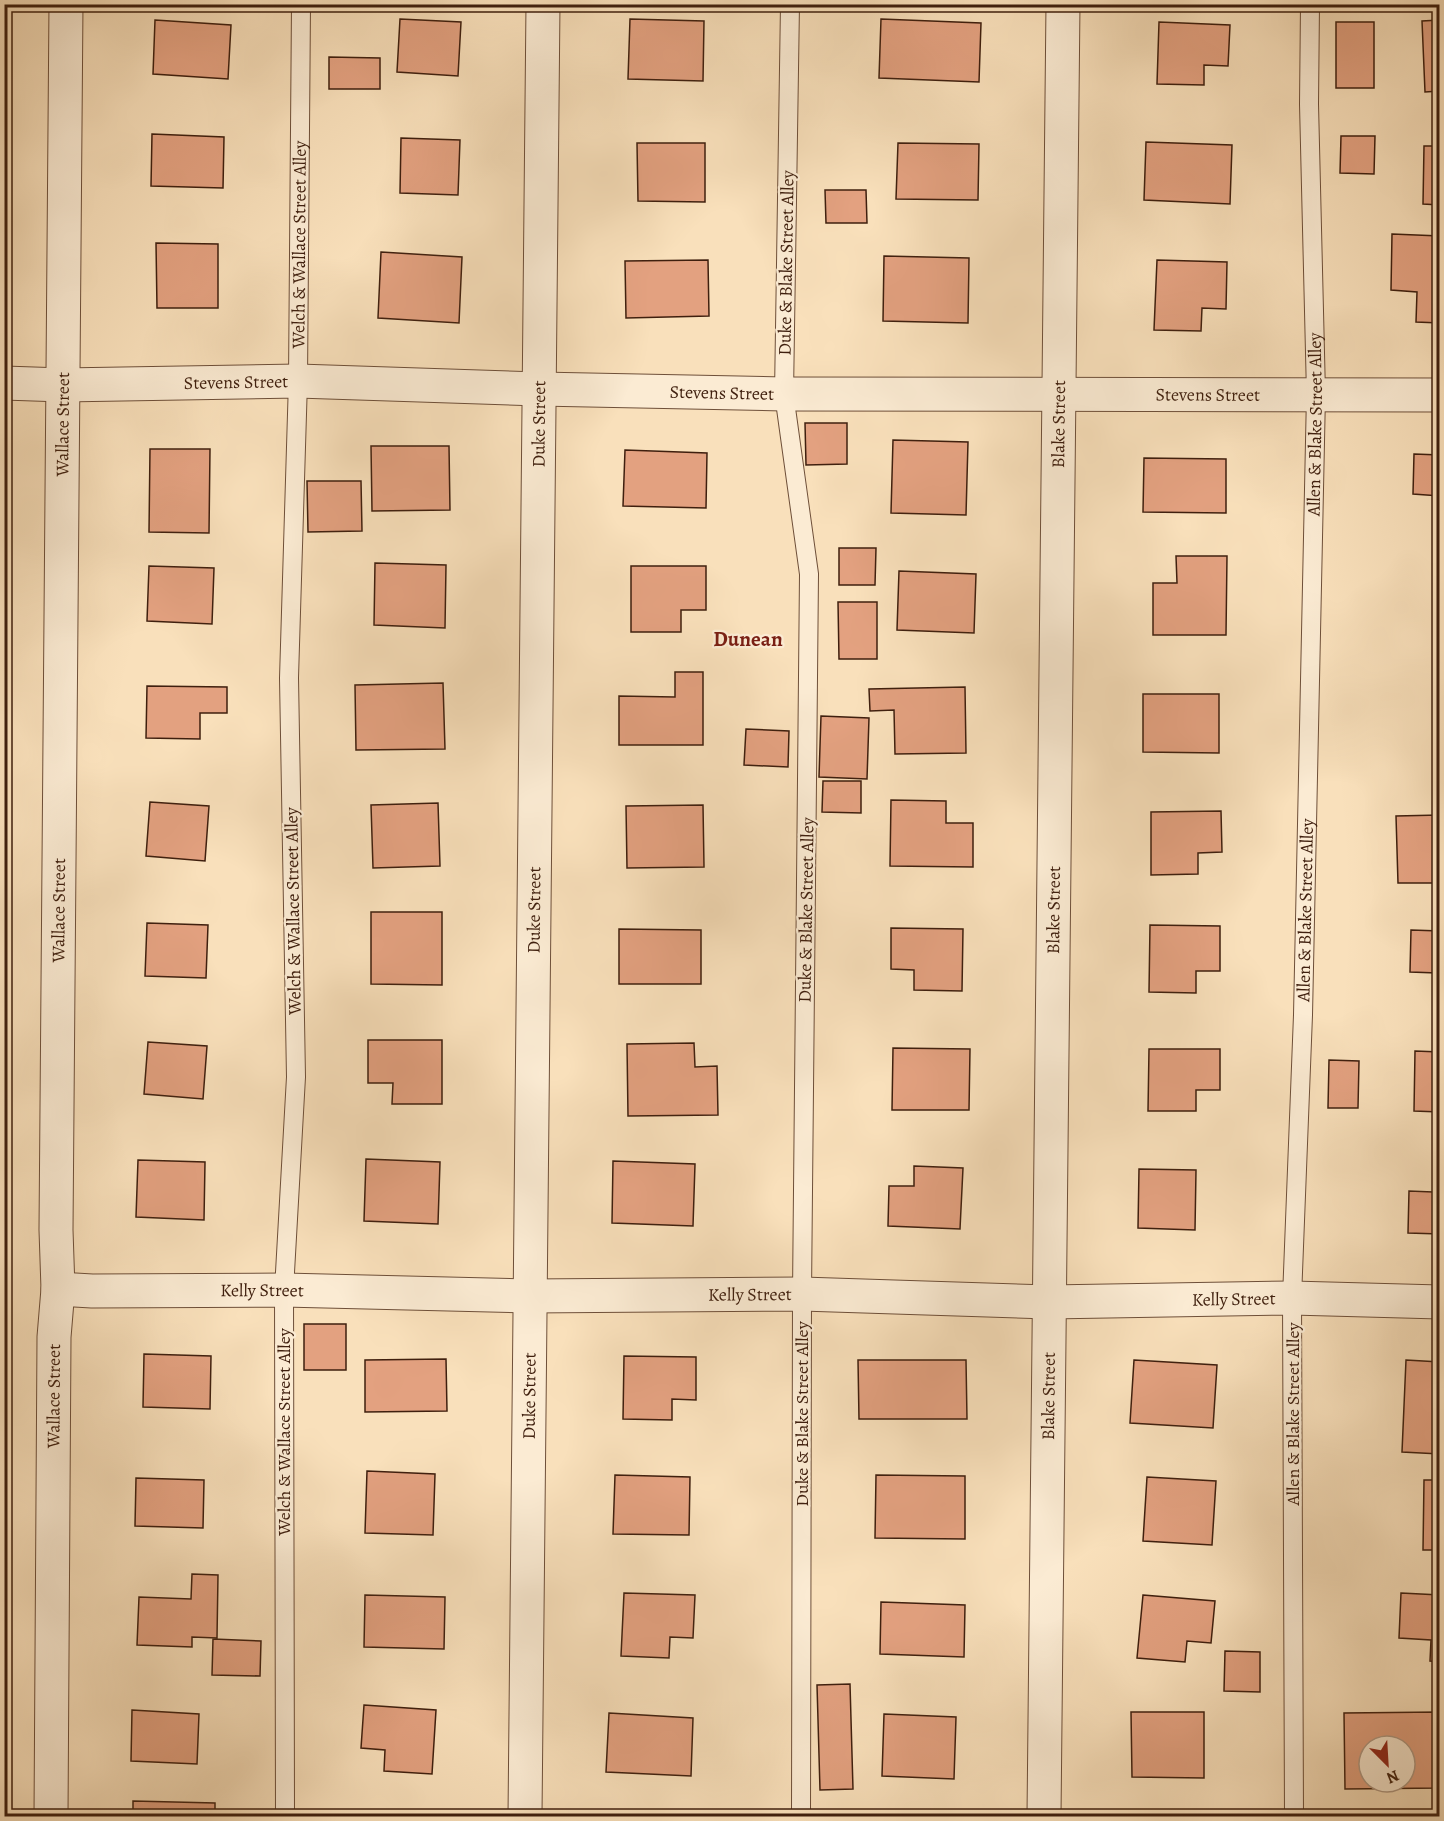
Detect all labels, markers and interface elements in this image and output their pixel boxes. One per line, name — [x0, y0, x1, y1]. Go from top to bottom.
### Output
street label: Welch & Wallace Street Alley — [286, 140, 312, 350]
street label: Duke & Blake Street Alley — [772, 169, 800, 356]
street label: Allen & Blake Street Alley — [1301, 331, 1328, 517]
street label: Stevens Street — [184, 369, 288, 395]
street label: Wallace Street — [50, 372, 75, 477]
street label: Duke Street — [526, 380, 551, 468]
street label: Stevens Street — [669, 380, 774, 406]
street label: Blake Street — [1046, 380, 1071, 468]
street label: Stevens Street — [1156, 383, 1260, 407]
district label: Dunean — [713, 625, 783, 653]
street label: Welch & Wallace Street Alley — [279, 806, 307, 1016]
street label: Duke & Blake Street Alley — [792, 816, 820, 1003]
street label: Allen & Blake Street Alley — [1291, 817, 1319, 1003]
street label: Wallace Street — [46, 858, 71, 963]
street label: Duke Street — [522, 866, 546, 954]
street label: Blake Street — [1041, 866, 1066, 954]
street label: Kelly Street — [220, 1278, 304, 1302]
street label: Kelly Street — [708, 1282, 792, 1307]
street label: Kelly Street — [1192, 1286, 1276, 1312]
street label: Duke & Blake Street Alley — [790, 1320, 814, 1507]
street label: Allen & Blake Street Alley — [1281, 1321, 1305, 1507]
street label: Welch & Wallace Street Alley — [272, 1327, 296, 1537]
street label: Wallace Street — [41, 1344, 66, 1449]
street label: Duke Street — [517, 1352, 542, 1440]
street label: Blake Street — [1036, 1352, 1061, 1440]
north arrow — [1357, 1734, 1417, 1794]
text: N — [1383, 1764, 1402, 1789]

